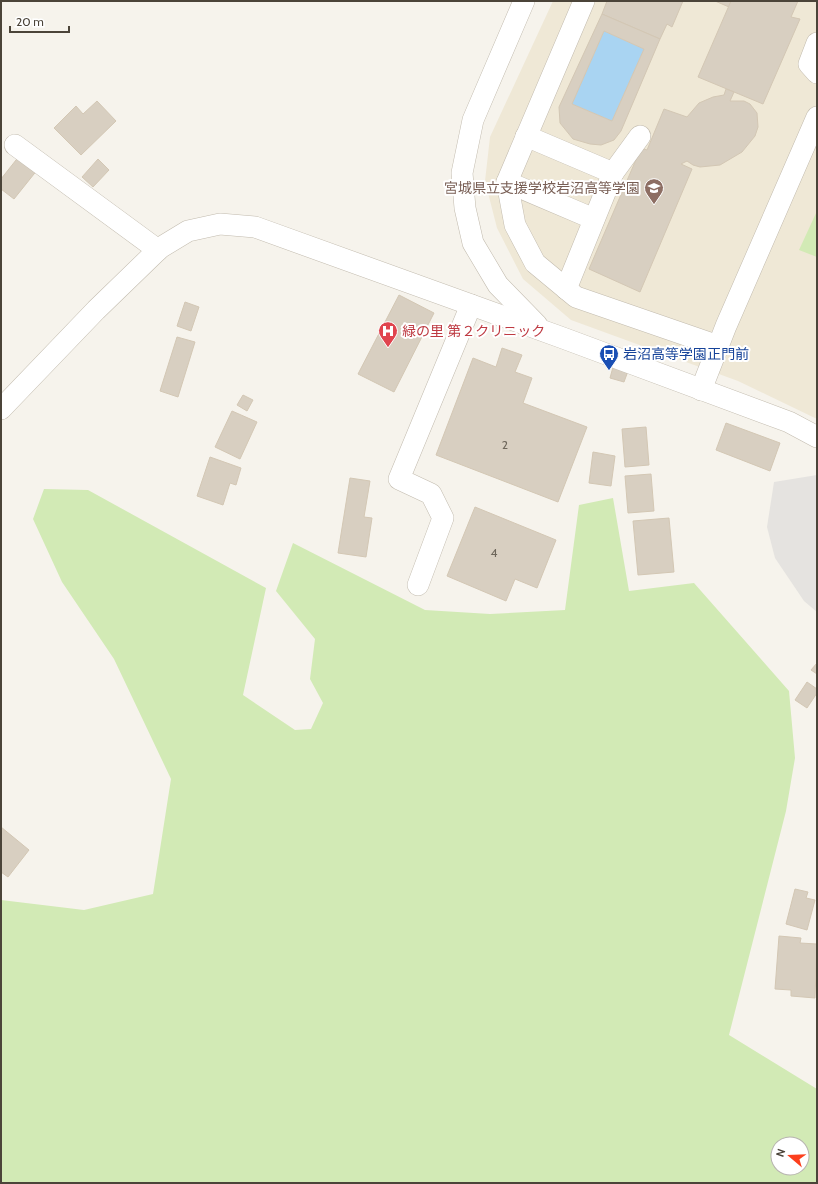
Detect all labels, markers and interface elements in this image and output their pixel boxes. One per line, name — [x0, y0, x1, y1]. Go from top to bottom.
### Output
scale bar — [10, 8, 69, 34]
text: 20 m — [16, 14, 44, 29]
school or university icon: 宮城県立支援学校岩沼高等学園 — [643, 177, 665, 205]
place label: 宮城県立支援学校岩沼高等学園 — [444, 179, 640, 197]
hospital icon: 緑の里 第２クリニック — [377, 320, 399, 348]
place label: 緑の里 第２クリニック — [402, 322, 545, 340]
bus stop icon: 岩沼高等学園正門前 — [598, 343, 620, 371]
place label: 岩沼高等学園正門前 — [623, 345, 749, 363]
house number: 2 — [502, 437, 508, 452]
house number: 4 — [491, 545, 498, 560]
north arrow — [770, 1136, 810, 1176]
text: N — [773, 1147, 788, 1159]

